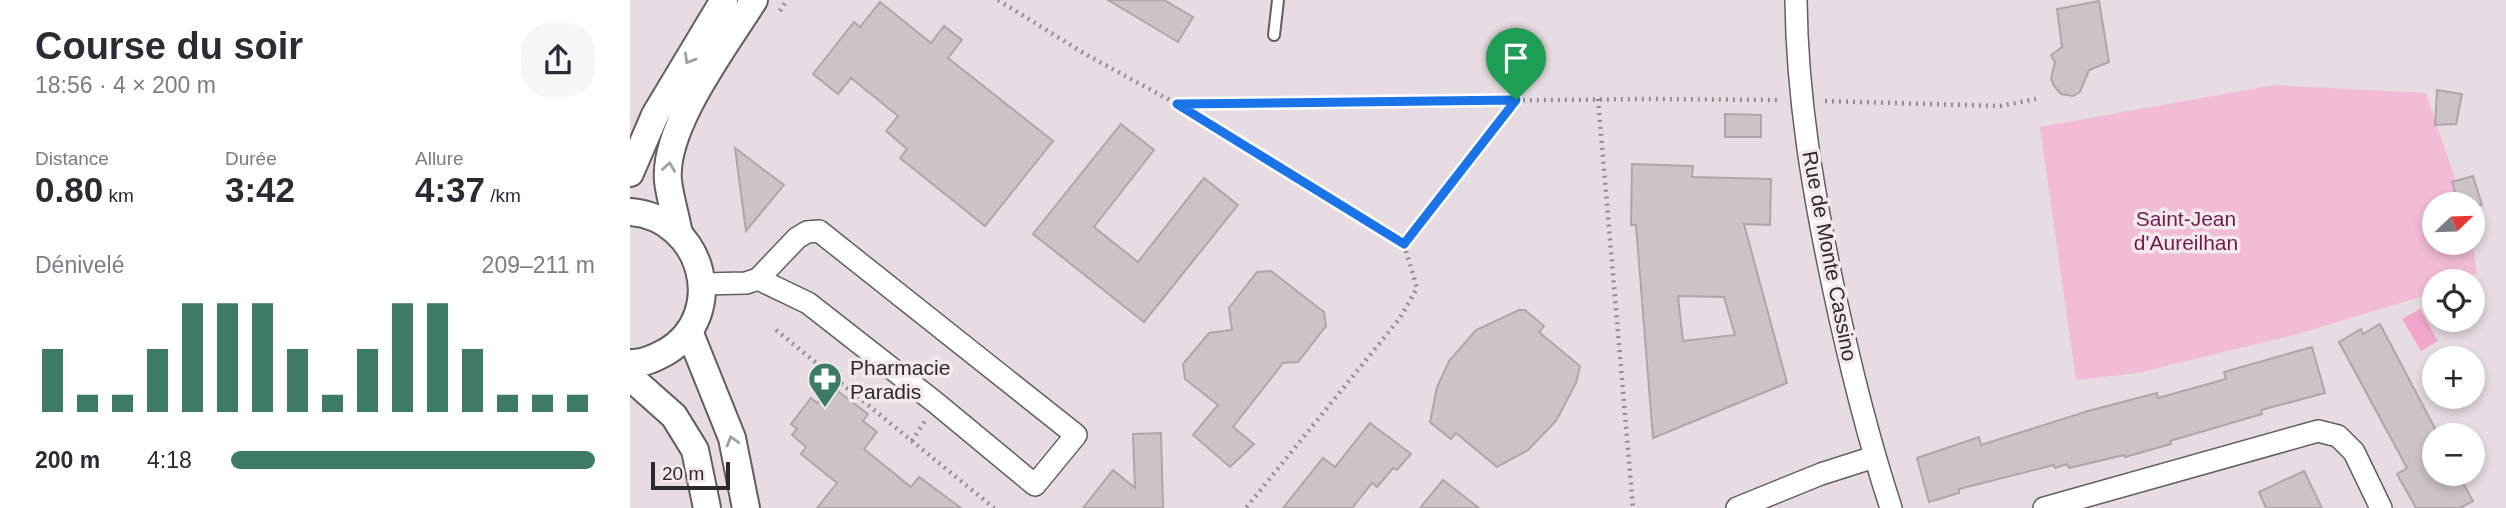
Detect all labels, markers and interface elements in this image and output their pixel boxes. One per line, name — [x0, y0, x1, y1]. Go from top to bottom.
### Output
button: share — [521, 23, 595, 97]
text: Course du soir — [35, 25, 303, 67]
pin — [1486, 28, 1546, 100]
icon: arrive — [1497, 39, 1535, 77]
one-way arrow — [684, 51, 697, 64]
text: 18:56 · 4 × 200 m — [35, 72, 216, 98]
text: Distance — [35, 148, 109, 169]
text: Durée — [225, 148, 277, 169]
text: Allure — [415, 148, 464, 169]
street label: Rue de Monte Cassino — [1798, 149, 1862, 363]
one-way arrow — [662, 161, 677, 173]
text: 0.80 — [35, 170, 103, 209]
text: 3:42 — [225, 170, 295, 209]
text: 4:37 — [415, 170, 485, 209]
text: km — [103, 185, 134, 206]
text: /km — [485, 185, 521, 206]
north arrow — [2422, 192, 2485, 256]
map controls — [2422, 192, 2485, 486]
park label: Saint-Jean d'Aureilhan — [2134, 207, 2238, 254]
text: Dénivelé — [35, 252, 125, 278]
text: 209–211 m — [482, 252, 595, 278]
button: locate — [2422, 269, 2485, 332]
button: + — [2422, 346, 2485, 409]
place label: Pharmacie Paradis — [850, 356, 950, 403]
pharmacy icon: Pharmacie Paradis — [806, 360, 844, 409]
button: − — [2422, 423, 2485, 486]
one-way arrow — [726, 436, 740, 448]
text: 200 m — [35, 447, 100, 473]
text: 4:18 — [147, 447, 192, 473]
scale bar — [651, 459, 730, 491]
text: 20 m — [662, 463, 704, 484]

